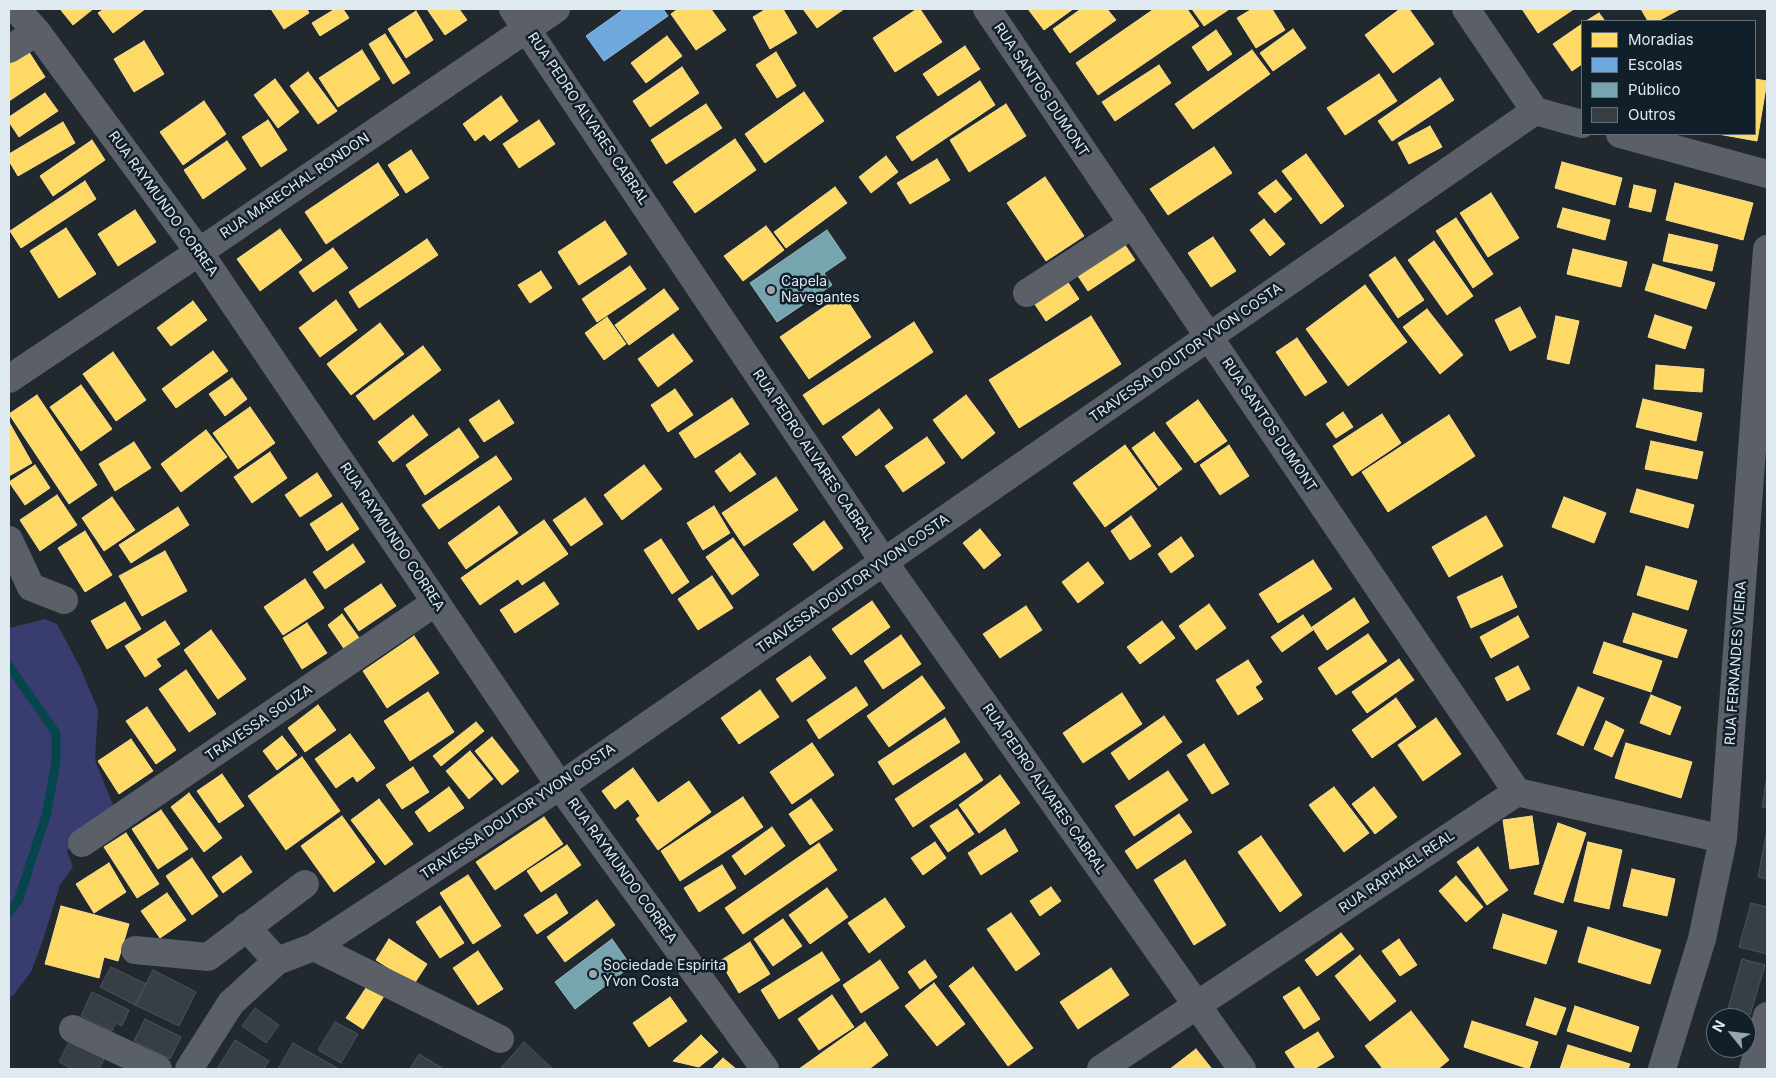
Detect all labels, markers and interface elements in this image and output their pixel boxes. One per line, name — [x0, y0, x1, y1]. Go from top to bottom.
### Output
street label: RUA SANTOS DUMONT — [990, 20, 1092, 160]
legend — [1581, 20, 1756, 135]
street label: RUA PEDRO ALVARES CABRAL — [524, 30, 652, 208]
text: Moradias — [1628, 30, 1694, 49]
text: Escolas — [1628, 55, 1682, 74]
text: Público — [1628, 80, 1680, 99]
text: Outros — [1628, 105, 1676, 124]
street label: RUA RAYMUNDO CORREA — [105, 128, 221, 280]
street label: RUA MARECHAL RONDON — [217, 130, 373, 242]
place label: Capela Navegantes — [781, 274, 860, 306]
street label: TRAVESSA DOUTOR YVON COSTA — [1086, 280, 1286, 426]
marker: Capela Navegantes — [765, 284, 777, 296]
street label: RUA SANTOS DUMONT — [1218, 355, 1320, 495]
street label: RUA PEDRO ALVARES CABRAL — [749, 367, 877, 545]
street label: RUA RAYMUNDO CORREA — [336, 460, 448, 614]
street label: TRAVESSA DOUTOR YVON COSTA — [753, 511, 953, 657]
street label: RUA FERNANDES VIEIRA — [1722, 580, 1750, 746]
street label: TRAVESSA SOUZA — [203, 681, 315, 765]
street label: RUA PEDRO ALVARES CABRAL — [978, 700, 1110, 878]
street label: TRAVESSA DOUTOR YVON COSTA — [417, 740, 619, 884]
street label: RUA RAYMUNDO CORREA — [564, 795, 680, 947]
street label: RUA RAPHAEL REAL — [1336, 827, 1458, 917]
place label: Sociedade Espírita Yvon Costa — [603, 958, 726, 990]
marker: Sociedade Espírita Yvon Costa — [587, 968, 599, 980]
north arrow — [1706, 1008, 1756, 1058]
text: N — [1708, 1017, 1728, 1035]

